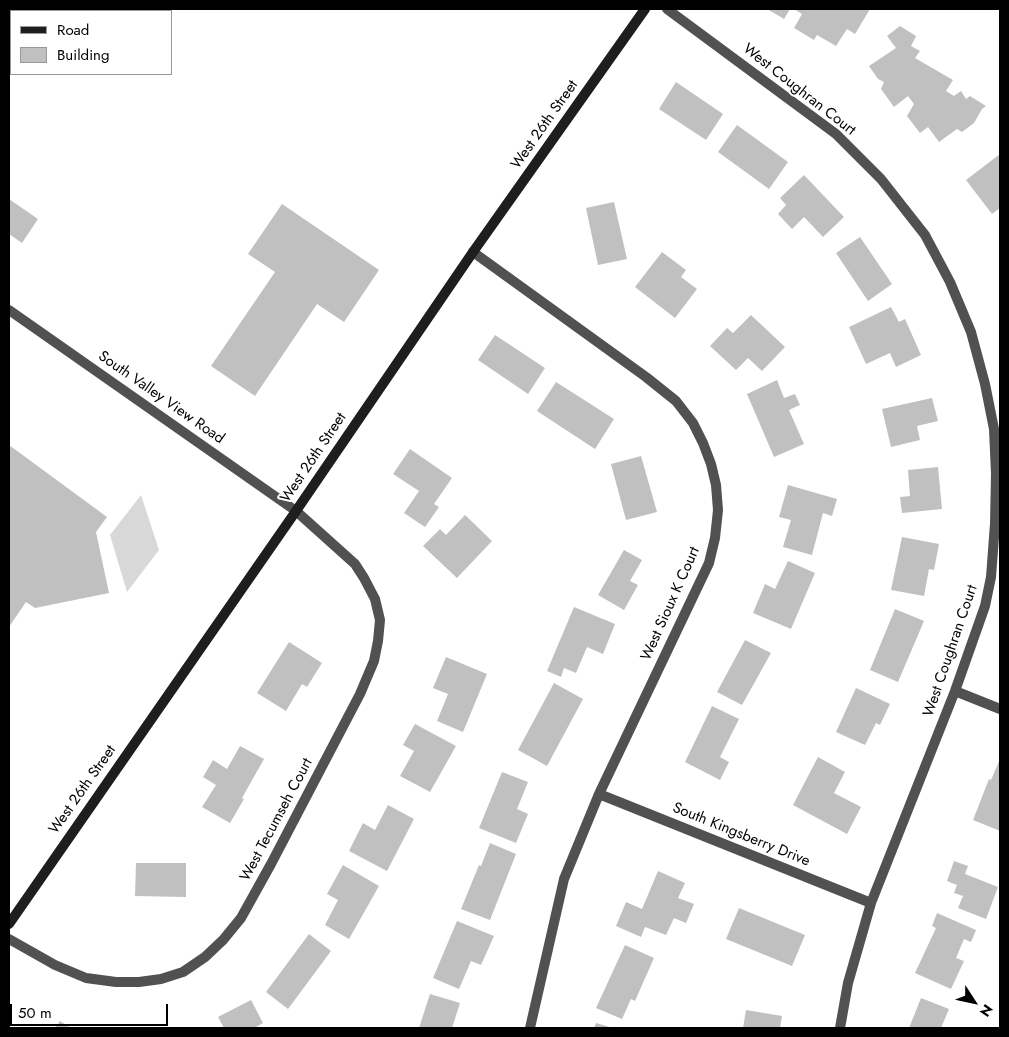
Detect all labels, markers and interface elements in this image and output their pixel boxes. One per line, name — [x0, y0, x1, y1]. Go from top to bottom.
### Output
legend — [10, 10, 172, 75]
text: Road — [57, 19, 89, 41]
street label: West Coughran Court — [739, 40, 859, 140]
text: Building — [57, 44, 109, 66]
street label: West 26th Street — [508, 77, 582, 173]
street label: South Valley View Road — [95, 348, 227, 448]
street label: West 26th Street — [277, 410, 351, 506]
street label: West Sioux K Court — [638, 544, 704, 664]
street label: West Coughran Court — [920, 583, 982, 719]
street label: West 26th Street — [46, 742, 120, 838]
street label: West Tecumseh Court — [237, 755, 317, 885]
street label: South Kingsberry Drive — [670, 799, 812, 871]
north arrow — [949, 977, 999, 1027]
scale bar — [12, 994, 170, 1026]
text: N — [975, 1000, 998, 1021]
text: 50 m — [18, 1002, 52, 1024]

